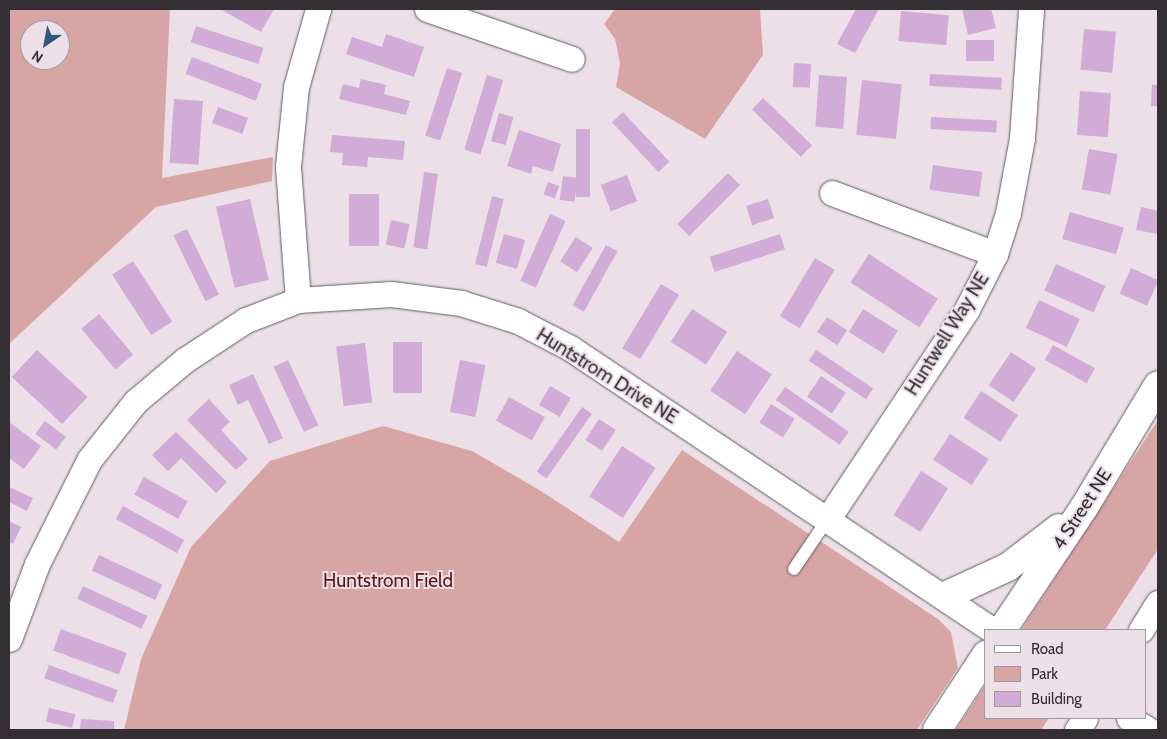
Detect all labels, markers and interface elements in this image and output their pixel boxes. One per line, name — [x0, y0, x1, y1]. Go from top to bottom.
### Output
north arrow — [20, 20, 70, 70]
text: N — [28, 46, 46, 67]
street label: Huntwell Way NE — [900, 268, 994, 400]
street label: Huntstrom Drive NE — [532, 323, 682, 429]
street label: 4 Street NE — [1047, 464, 1117, 554]
park label: Huntstrom Field — [323, 570, 453, 592]
legend — [984, 629, 1147, 719]
text: Road — [1031, 640, 1064, 658]
text: Park — [1031, 665, 1058, 683]
text: Building — [1031, 690, 1082, 708]

